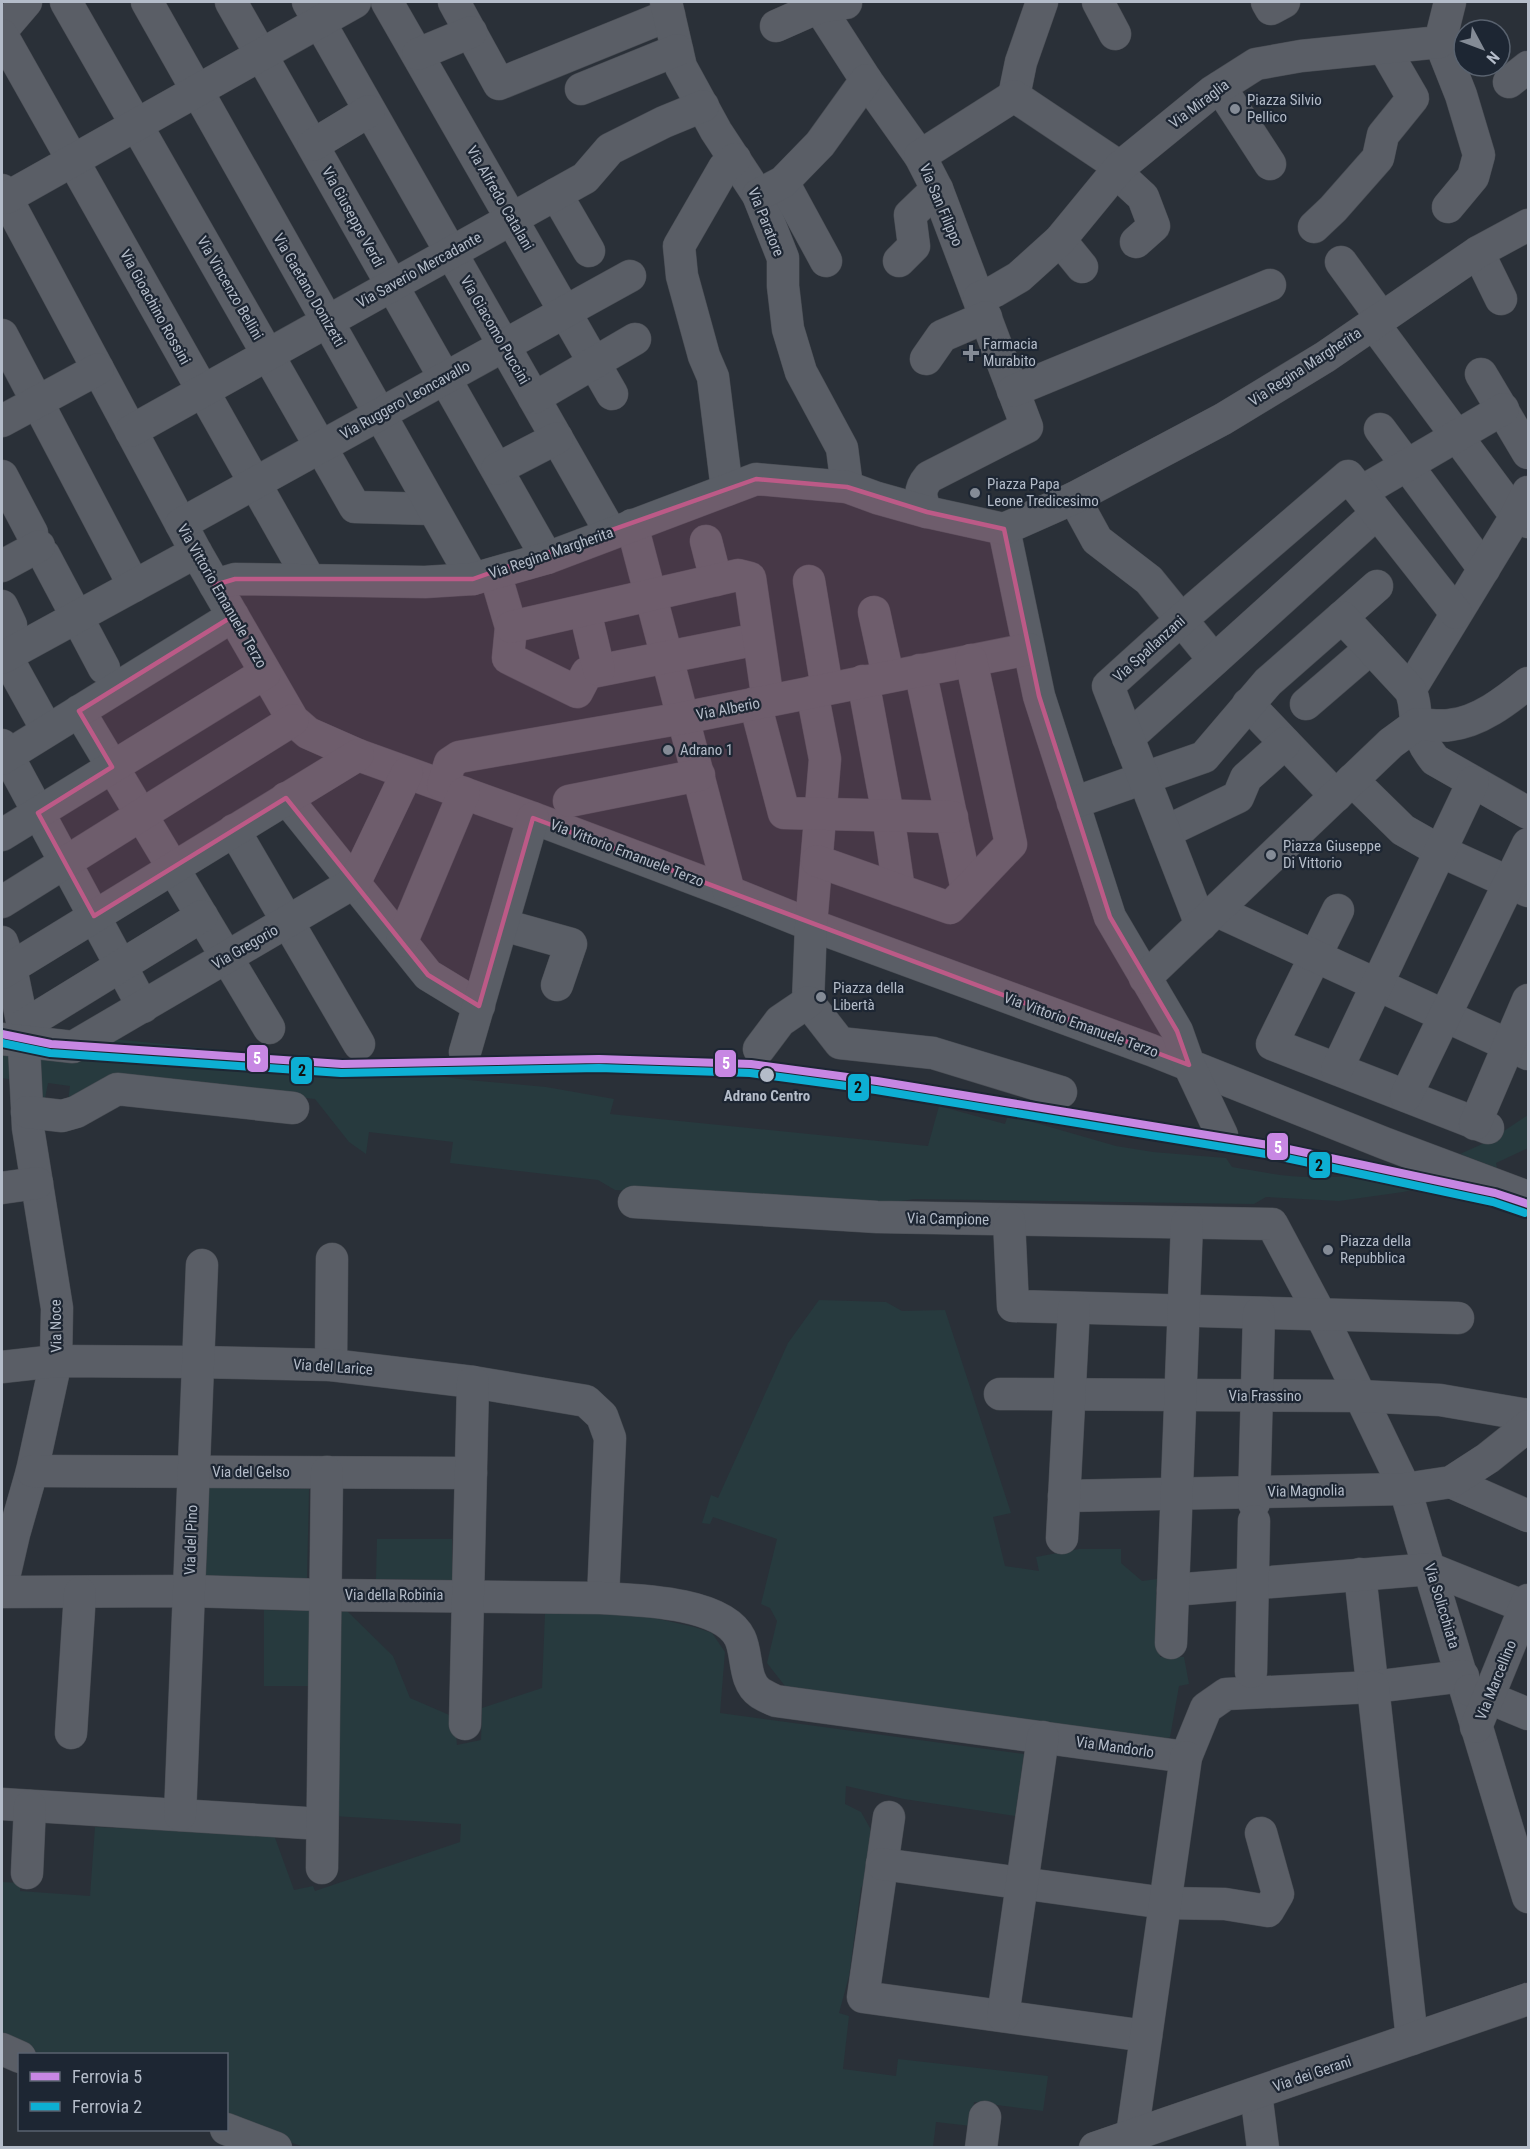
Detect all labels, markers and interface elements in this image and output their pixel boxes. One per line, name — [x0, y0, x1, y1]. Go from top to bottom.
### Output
north arrow — [1452, 18, 1512, 78]
text: N — [1483, 48, 1503, 67]
street label: Via Miraglia — [1166, 76, 1232, 132]
place label: Piazza Silvio Pellico — [1247, 91, 1322, 126]
marker: Piazza Silvio Pellico — [1228, 102, 1242, 116]
street label: Via Alfredo Catalani — [463, 142, 537, 254]
street label: Via San Filippo — [916, 161, 966, 249]
street label: Via Giuseppe Verdi — [318, 164, 388, 270]
street label: Via Paratore — [744, 185, 788, 259]
street label: Via Saverio Mercadante — [353, 228, 485, 312]
street label: Via Gaetano Donizetti — [269, 230, 349, 350]
street label: Via Vincenzo Bellini — [193, 233, 267, 343]
street label: Via Gioachino Rossini — [116, 246, 194, 368]
street label: Via Giacomo Puccini — [457, 273, 533, 387]
street label: Via Regina Margherita — [1245, 324, 1365, 410]
place label: Farmacia Murabito — [983, 335, 1038, 370]
marker: Farmacia Murabito — [964, 346, 978, 360]
street label: Via Ruggero Leoncavallo — [337, 357, 473, 443]
place label: Piazza Papa Leone Tredicesimo — [987, 475, 1099, 510]
marker: Piazza Papa Leone Tredicesimo — [968, 486, 982, 500]
street label: Via Vittorio Emanuele Terzo — [173, 521, 271, 671]
street label: Via Regina Margherita — [486, 523, 616, 583]
street label: Via Spallanzani — [1109, 612, 1189, 686]
street label: Via Alberio — [695, 694, 761, 724]
place label: Adrano 1 — [680, 741, 733, 759]
marker: Adrano 1 — [661, 743, 675, 757]
street label: Via Vittorio Emanuele Terzo — [548, 815, 706, 891]
place label: Piazza Giuseppe Di Vittorio — [1283, 837, 1381, 872]
marker: Piazza Giuseppe Di Vittorio — [1264, 848, 1278, 862]
street label: Via Gregorio — [209, 921, 281, 973]
place label: Piazza della Libertà — [833, 979, 904, 1014]
street label: Via Vittorio Emanuele Terzo — [1001, 989, 1161, 1061]
marker: Piazza della Libertà — [814, 990, 828, 1004]
line badge: 5 — [246, 1044, 269, 1073]
text: 5 — [253, 1049, 261, 1068]
line badge: 5 — [714, 1049, 737, 1078]
text: 5 — [722, 1054, 730, 1073]
line badge: 2 — [290, 1056, 313, 1085]
text: 2 — [298, 1061, 306, 1080]
marker: Adrano Centro — [758, 1066, 776, 1084]
line badge: 2 — [847, 1073, 870, 1102]
text: 2 — [854, 1078, 862, 1097]
place label: Adrano Centro — [724, 1087, 810, 1105]
line badge: 5 — [1266, 1132, 1289, 1161]
text: 5 — [1274, 1138, 1282, 1157]
line badge: 2 — [1308, 1151, 1331, 1179]
text: 2 — [1315, 1156, 1323, 1175]
street label: Via Campione — [907, 1209, 989, 1229]
place label: Piazza della Repubblica — [1340, 1232, 1411, 1267]
marker: Piazza della Repubblica — [1321, 1243, 1335, 1257]
street label: Via Noce — [47, 1299, 65, 1353]
street label: Via del Larice — [292, 1355, 374, 1379]
street label: Via Frassino — [1229, 1387, 1301, 1405]
street label: Via del Gelso — [212, 1463, 290, 1481]
street label: Via Magnolia — [1267, 1481, 1345, 1501]
street label: Via del Pino — [181, 1505, 201, 1575]
street label: Via Solicchiata — [1421, 1561, 1463, 1651]
street label: Via della Robinia — [345, 1586, 443, 1604]
street label: Via Marcellino — [1472, 1637, 1520, 1723]
street label: Via Mandorlo — [1075, 1733, 1155, 1761]
street label: Via dei Gerani — [1270, 2052, 1354, 2096]
legend — [18, 2053, 228, 2131]
text: Ferrovia 5 — [72, 2066, 142, 2087]
text: Ferrovia 2 — [72, 2096, 142, 2117]

